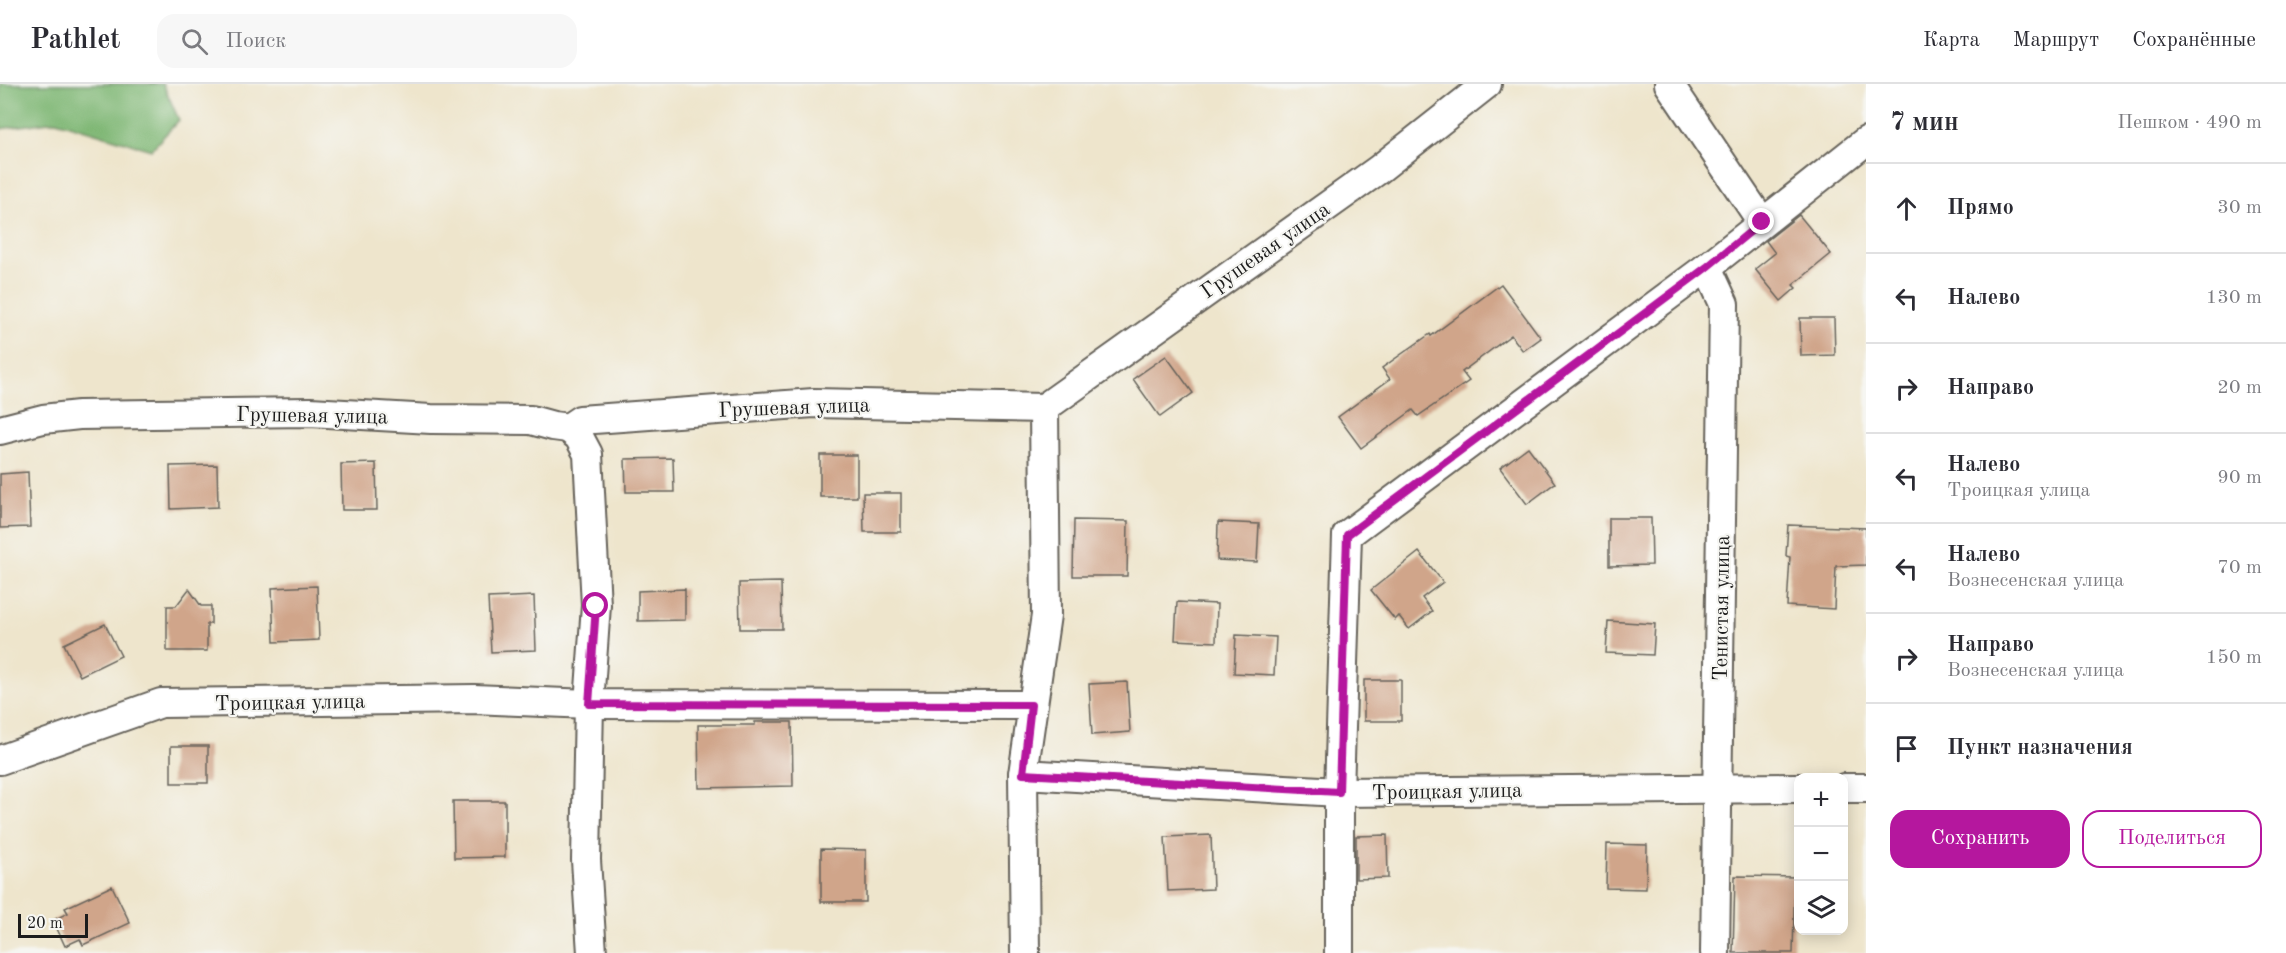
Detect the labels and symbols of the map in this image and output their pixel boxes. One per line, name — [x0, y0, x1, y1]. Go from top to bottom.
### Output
street label: Грушевая улица — [1198, 199, 1334, 303]
route end — [1748, 208, 1774, 234]
street label: Грушевая улица — [718, 395, 870, 422]
street label: Грушевая улица — [236, 405, 388, 428]
street label: Тенистая улица — [1711, 535, 1734, 681]
route start — [582, 592, 608, 618]
street label: Троицкая улица — [215, 692, 365, 715]
street label: Троицкая улица — [1372, 781, 1522, 804]
scale bar — [18, 911, 88, 938]

